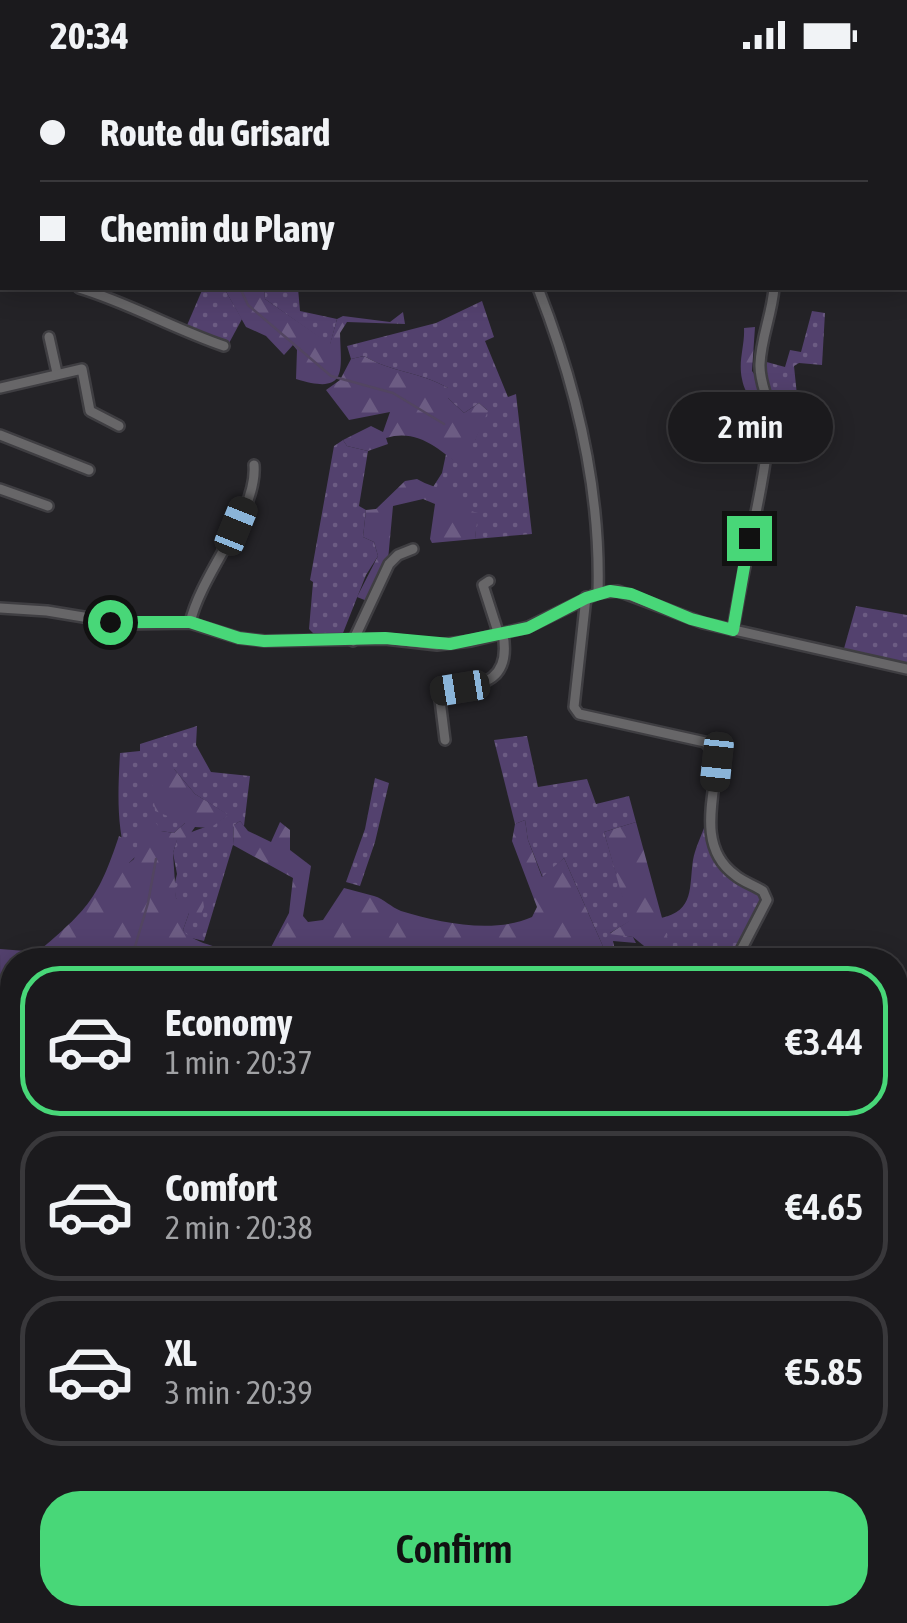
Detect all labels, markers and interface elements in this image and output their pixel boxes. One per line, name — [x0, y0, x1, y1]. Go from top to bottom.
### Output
text: 20:34 — [50, 14, 129, 57]
text: Route du Grisard — [100, 111, 330, 154]
text: Chemin du Plany — [100, 207, 335, 250]
callout: 2 min — [666, 393, 832, 463]
text: 2 min — [718, 408, 783, 445]
car — [211, 493, 261, 559]
route end — [727, 516, 772, 561]
route start — [88, 600, 133, 645]
car — [428, 668, 492, 708]
car — [699, 731, 735, 793]
icon: car — [45, 996, 135, 1086]
text: Economy — [165, 1001, 292, 1044]
text: €3.44 — [786, 1020, 863, 1063]
text: 1 min · 20:37 — [165, 1044, 312, 1081]
icon: car — [45, 1161, 135, 1251]
text: Comfort — [165, 1166, 277, 1209]
text: €4.65 — [786, 1185, 863, 1228]
text: 2 min · 20:38 — [165, 1209, 312, 1246]
icon: car — [45, 1326, 135, 1416]
text: XL — [165, 1331, 197, 1374]
text: €5.85 — [786, 1350, 863, 1393]
text: 3 min · 20:39 — [165, 1374, 312, 1411]
button: Confirm — [40, 1491, 868, 1606]

